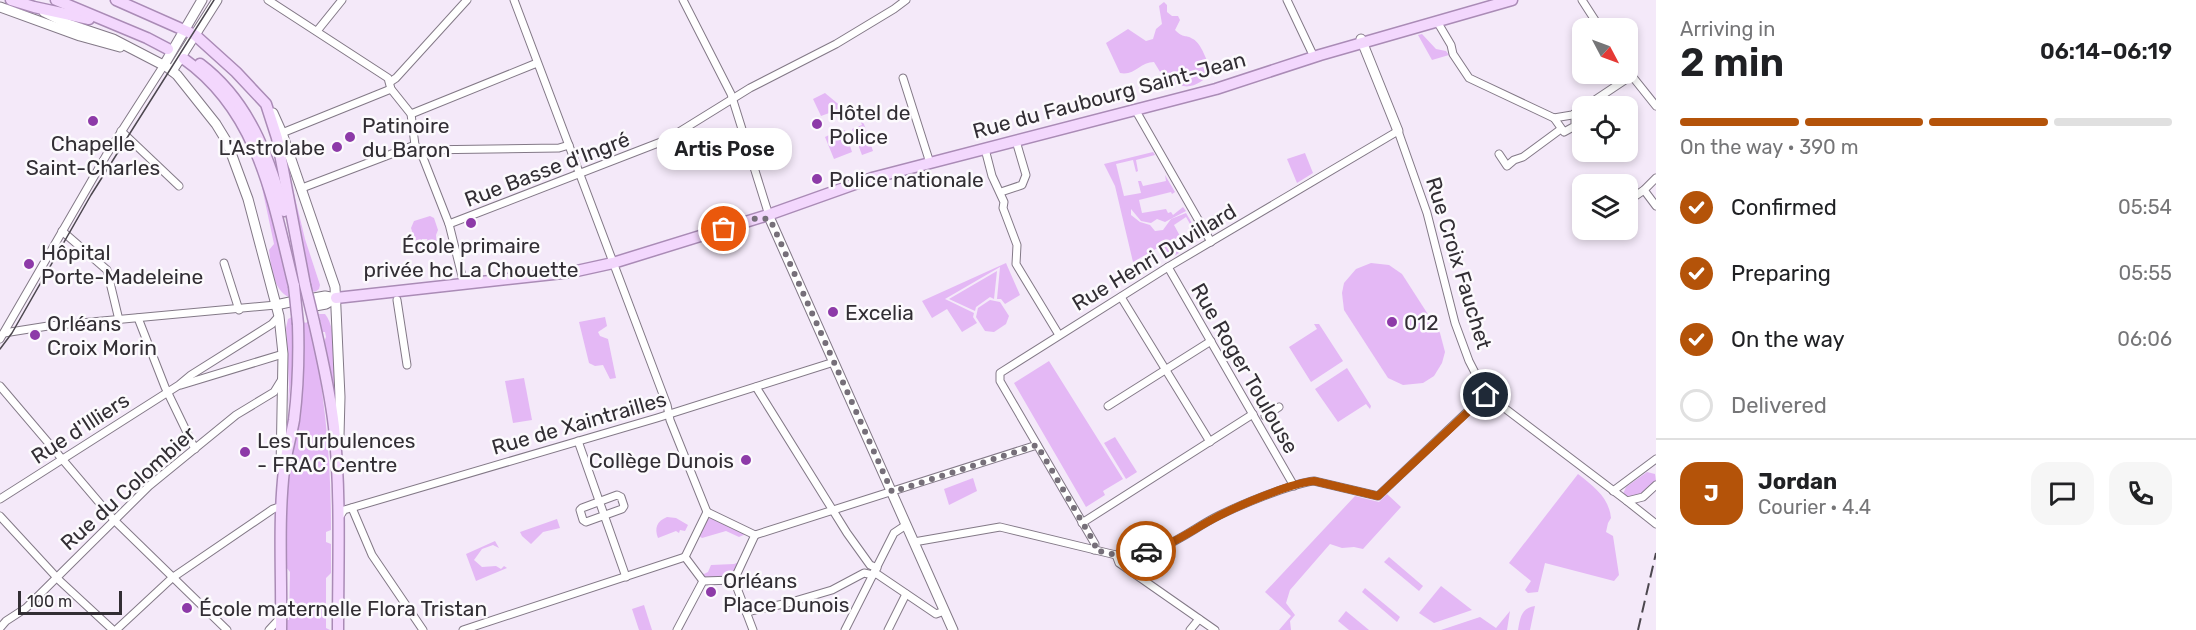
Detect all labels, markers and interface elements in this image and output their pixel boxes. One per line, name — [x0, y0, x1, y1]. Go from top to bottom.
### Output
text: Arriving in — [1680, 17, 1775, 41]
north arrow — [1572, 18, 1638, 84]
map controls — [1572, 18, 1638, 240]
text: 06:14–06:19 — [2040, 38, 2172, 65]
text: 2 min — [1680, 40, 1784, 86]
street label: Rue du Faubourg Saint-Jean — [970, 46, 1248, 144]
button: locate — [1572, 96, 1638, 162]
place label: Hôtel de Police — [829, 100, 910, 149]
place label: Patinoire du Baron — [362, 113, 450, 162]
marker: Chapelle Saint-Charles — [86, 114, 100, 128]
marker: Hôtel de Police — [810, 117, 824, 131]
street label: Rue Basse d'Ingré — [461, 126, 633, 212]
callout: Artis Pose — [656, 127, 792, 169]
marker: Patinoire du Baron — [343, 130, 357, 144]
place label: Chapelle Saint-Charles — [26, 131, 160, 180]
place label: L'Astrolabe — [218, 135, 325, 160]
text: On the way · 390 m — [1680, 135, 1859, 159]
text: Artis Pose — [674, 137, 775, 161]
marker: L'Astrolabe — [330, 140, 344, 154]
place label: Police nationale — [829, 167, 984, 192]
marker: Police nationale — [810, 172, 824, 186]
street label: Rue Croix Fauchet — [1421, 174, 1497, 352]
button: layers — [1572, 174, 1638, 240]
icon: check — [1680, 191, 1713, 224]
text: Confirmed — [1731, 194, 1837, 221]
text: 05:54 — [2118, 195, 2172, 219]
street label: Rue Henri Duvillard — [1067, 198, 1241, 316]
pin — [698, 203, 749, 254]
icon: bag — [707, 212, 740, 245]
marker: École primaire privée hc La Chouette — [464, 216, 478, 230]
place label: École primaire privée hc La Chouette — [364, 233, 578, 282]
place label: Hôpital Porte-Madeleine — [41, 240, 203, 289]
marker: Hôpital Porte-Madeleine — [22, 257, 36, 271]
icon: check — [1680, 257, 1713, 290]
text: Preparing — [1731, 260, 1831, 287]
text: 05:55 — [2119, 261, 2172, 285]
street label: Rue Roger Toulouse — [1186, 278, 1304, 458]
place label: Excelia — [845, 300, 914, 325]
marker: Excelia — [826, 305, 840, 319]
place label: 012 — [1404, 310, 1439, 335]
place label: Orléans Croix Morin — [47, 311, 157, 360]
marker: 012 — [1385, 315, 1399, 329]
icon: check — [1680, 323, 1713, 356]
text: On the way — [1731, 326, 1845, 353]
text: 06:06 — [2117, 327, 2172, 351]
marker: Orléans Croix Morin — [28, 328, 42, 342]
pin — [1460, 369, 1511, 420]
icon: home — [1469, 378, 1502, 411]
street label: Rue de Xaintrailles — [489, 386, 669, 460]
street label: Rue d'Illiers — [26, 387, 134, 469]
text: Delivered — [1731, 392, 1827, 419]
street label: Rue du Colombier — [55, 421, 201, 555]
place label: Les Turbulences - FRAC Centre — [257, 428, 416, 477]
marker: Les Turbulences - FRAC Centre — [238, 445, 252, 459]
place label: Collège Dunois — [589, 448, 734, 473]
marker: Collège Dunois — [739, 453, 753, 467]
button: chat — [2031, 462, 2094, 525]
button: phone — [2109, 462, 2172, 525]
text: Jordan — [1758, 468, 1837, 495]
text: J — [1704, 480, 1719, 507]
text: Courier · 4.4 — [1758, 495, 1871, 519]
courier — [1116, 521, 1176, 581]
icon: car — [1130, 535, 1163, 568]
place label: Orléans Place Dunois — [723, 568, 849, 617]
marker: Orléans Place Dunois — [704, 585, 718, 599]
scale bar — [18, 588, 122, 616]
text: 100 m — [27, 592, 72, 611]
place label: École maternelle Flora Tristan — [199, 596, 487, 621]
marker: École maternelle Flora Tristan — [180, 601, 194, 615]

